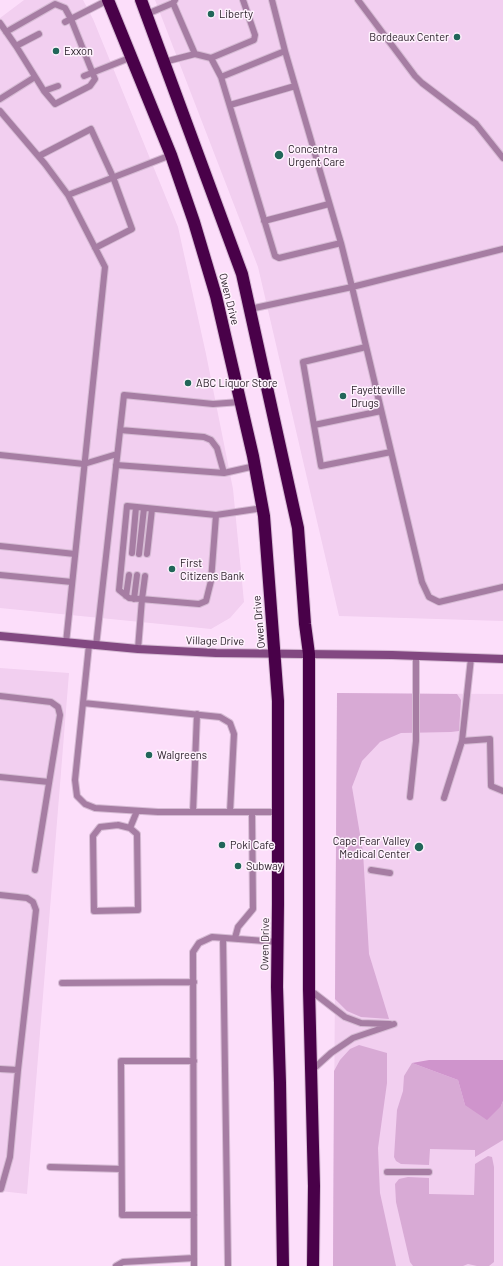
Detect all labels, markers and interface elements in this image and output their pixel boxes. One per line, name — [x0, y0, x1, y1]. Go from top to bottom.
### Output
place label: Liberty — [219, 7, 253, 21]
marker: Liberty — [206, 9, 216, 19]
place label: Bordeaux Center — [369, 30, 449, 44]
marker: Bordeaux Center — [452, 32, 462, 42]
place label: Exxon — [64, 44, 93, 58]
marker: Exxon — [51, 46, 61, 56]
place label: Concentra Urgent Care — [288, 142, 345, 168]
marker: Concentra Urgent Care — [273, 149, 285, 161]
street label: Owen Drive — [216, 272, 242, 326]
place label: ABC Liquor Store — [196, 376, 278, 390]
marker: ABC Liquor Store — [183, 378, 193, 388]
place label: Fayetteville Drugs — [351, 383, 406, 409]
marker: Fayetteville Drugs — [338, 391, 348, 401]
place label: First Citizens Bank — [180, 556, 244, 582]
marker: First Citizens Bank — [167, 564, 177, 574]
street label: Owen Drive — [250, 595, 268, 649]
street label: Village Drive — [186, 634, 244, 648]
place label: Walgreens — [157, 748, 207, 762]
marker: Walgreens — [144, 750, 154, 760]
place label: Cape Fear Valley Medical Center — [333, 834, 410, 860]
place label: Poki Cafe — [230, 838, 274, 852]
marker: Poki Cafe — [217, 840, 227, 850]
marker: Cape Fear Valley Medical Center — [413, 841, 425, 853]
place label: Subway — [246, 859, 283, 873]
marker: Subway — [233, 861, 243, 871]
street label: Owen Drive — [258, 917, 272, 971]

